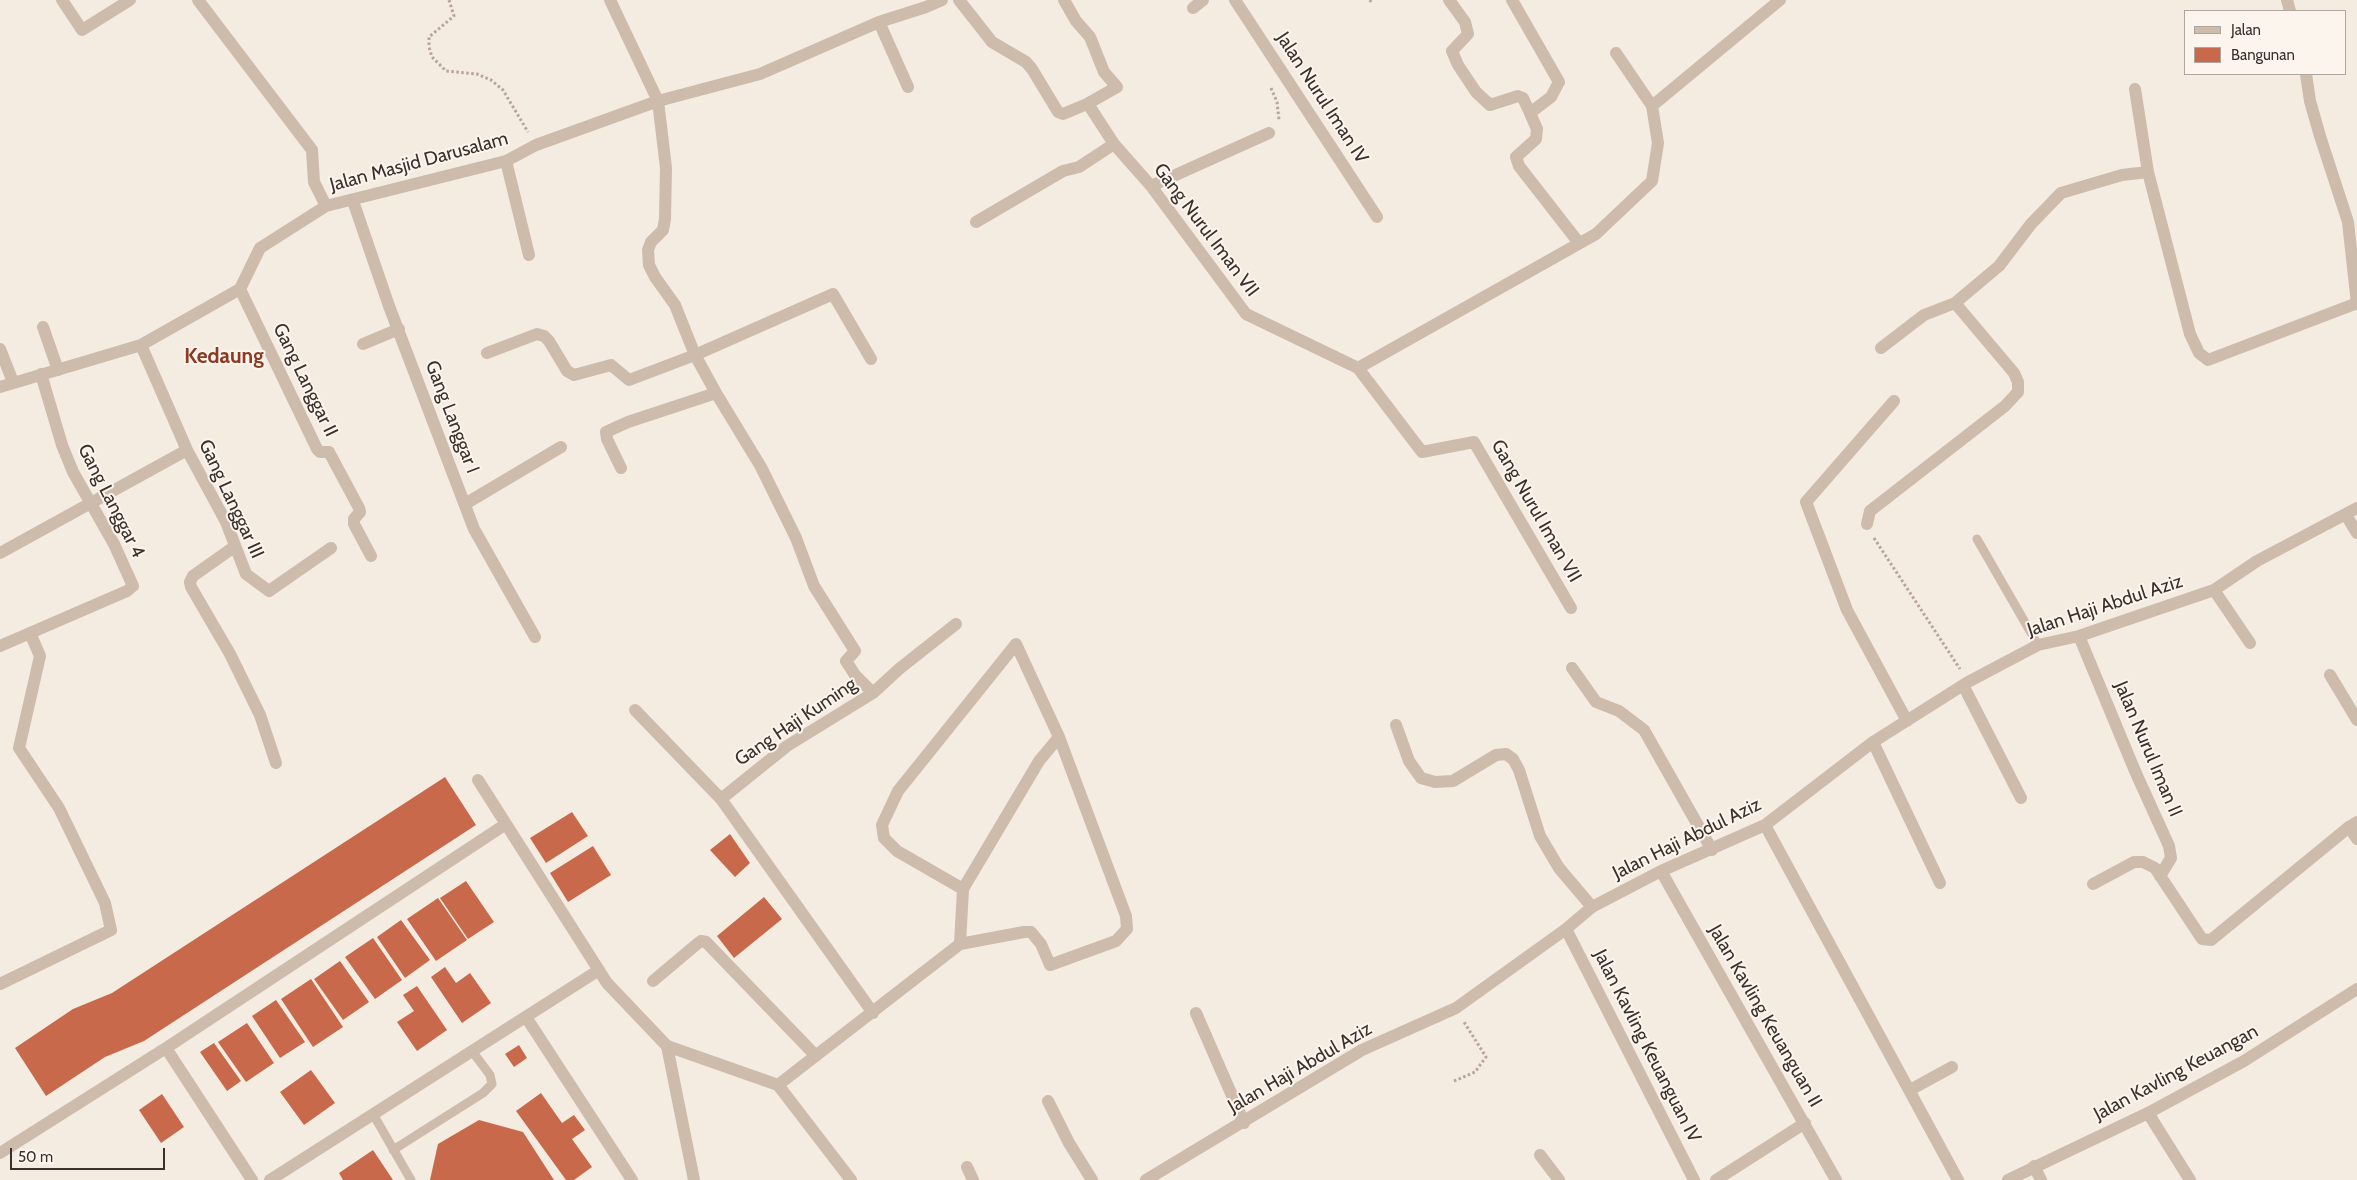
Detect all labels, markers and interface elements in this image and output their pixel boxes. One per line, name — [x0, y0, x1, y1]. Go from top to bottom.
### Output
legend — [2184, 10, 2347, 75]
text: Jalan — [2231, 21, 2261, 39]
street label: Jalan Nurul Iman IV — [1271, 28, 1373, 168]
text: Bangunan — [2231, 46, 2295, 64]
street label: Jalan Masjid Darusalam — [327, 127, 511, 197]
street label: Gang Nurul Iman VII — [1149, 159, 1263, 301]
street label: Gang Langgar II — [268, 319, 342, 441]
district label: Kedaung — [184, 344, 264, 370]
street label: Gang Langgar I — [420, 358, 484, 476]
street label: Gang Langgar III — [194, 436, 268, 562]
street label: Gang Nurul Iman VII — [1486, 436, 1586, 586]
street label: Gang Langgar 4 — [73, 440, 149, 562]
street label: Jalan Haji Abdul Aziz — [2024, 570, 2186, 642]
street label: Gang Haji Kuming — [731, 673, 861, 771]
street label: Jalan Nurul Iman II — [2109, 678, 2187, 820]
street label: Jalan Haji Abdul Aziz — [1609, 793, 1765, 885]
street label: Jalan Kavling Keuanguan II — [1703, 921, 1827, 1111]
street label: Jalan Kavling Keuanguan IV — [1588, 946, 1706, 1146]
street label: Jalan Haji Abdul Aziz — [1224, 1018, 1376, 1118]
street label: Jalan Kavling Keuangan — [2090, 1020, 2262, 1126]
scale bar — [12, 1138, 168, 1170]
text: 50 m — [18, 1148, 53, 1166]

